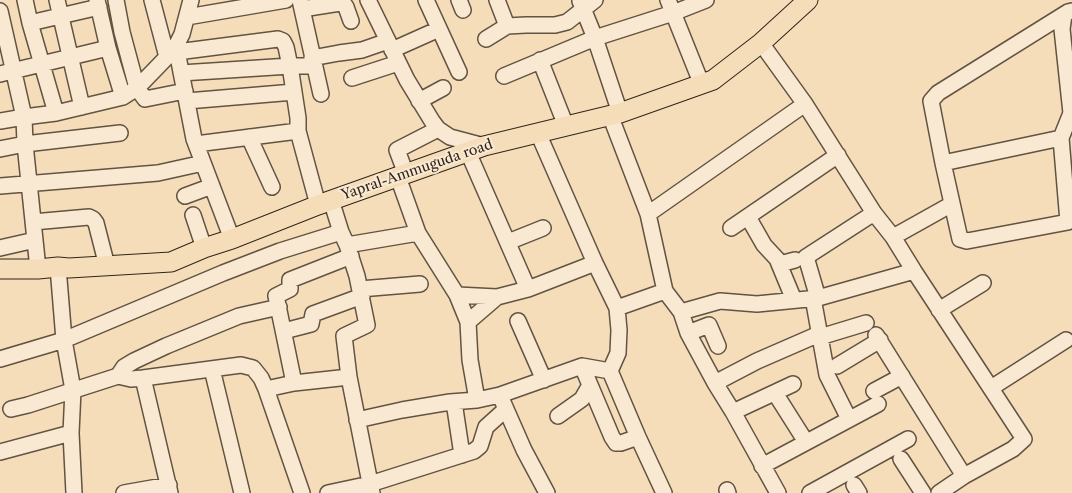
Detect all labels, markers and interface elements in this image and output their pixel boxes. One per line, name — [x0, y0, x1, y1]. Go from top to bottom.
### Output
street label: Yapral-Ammuguda road — [339, 136, 495, 204]

